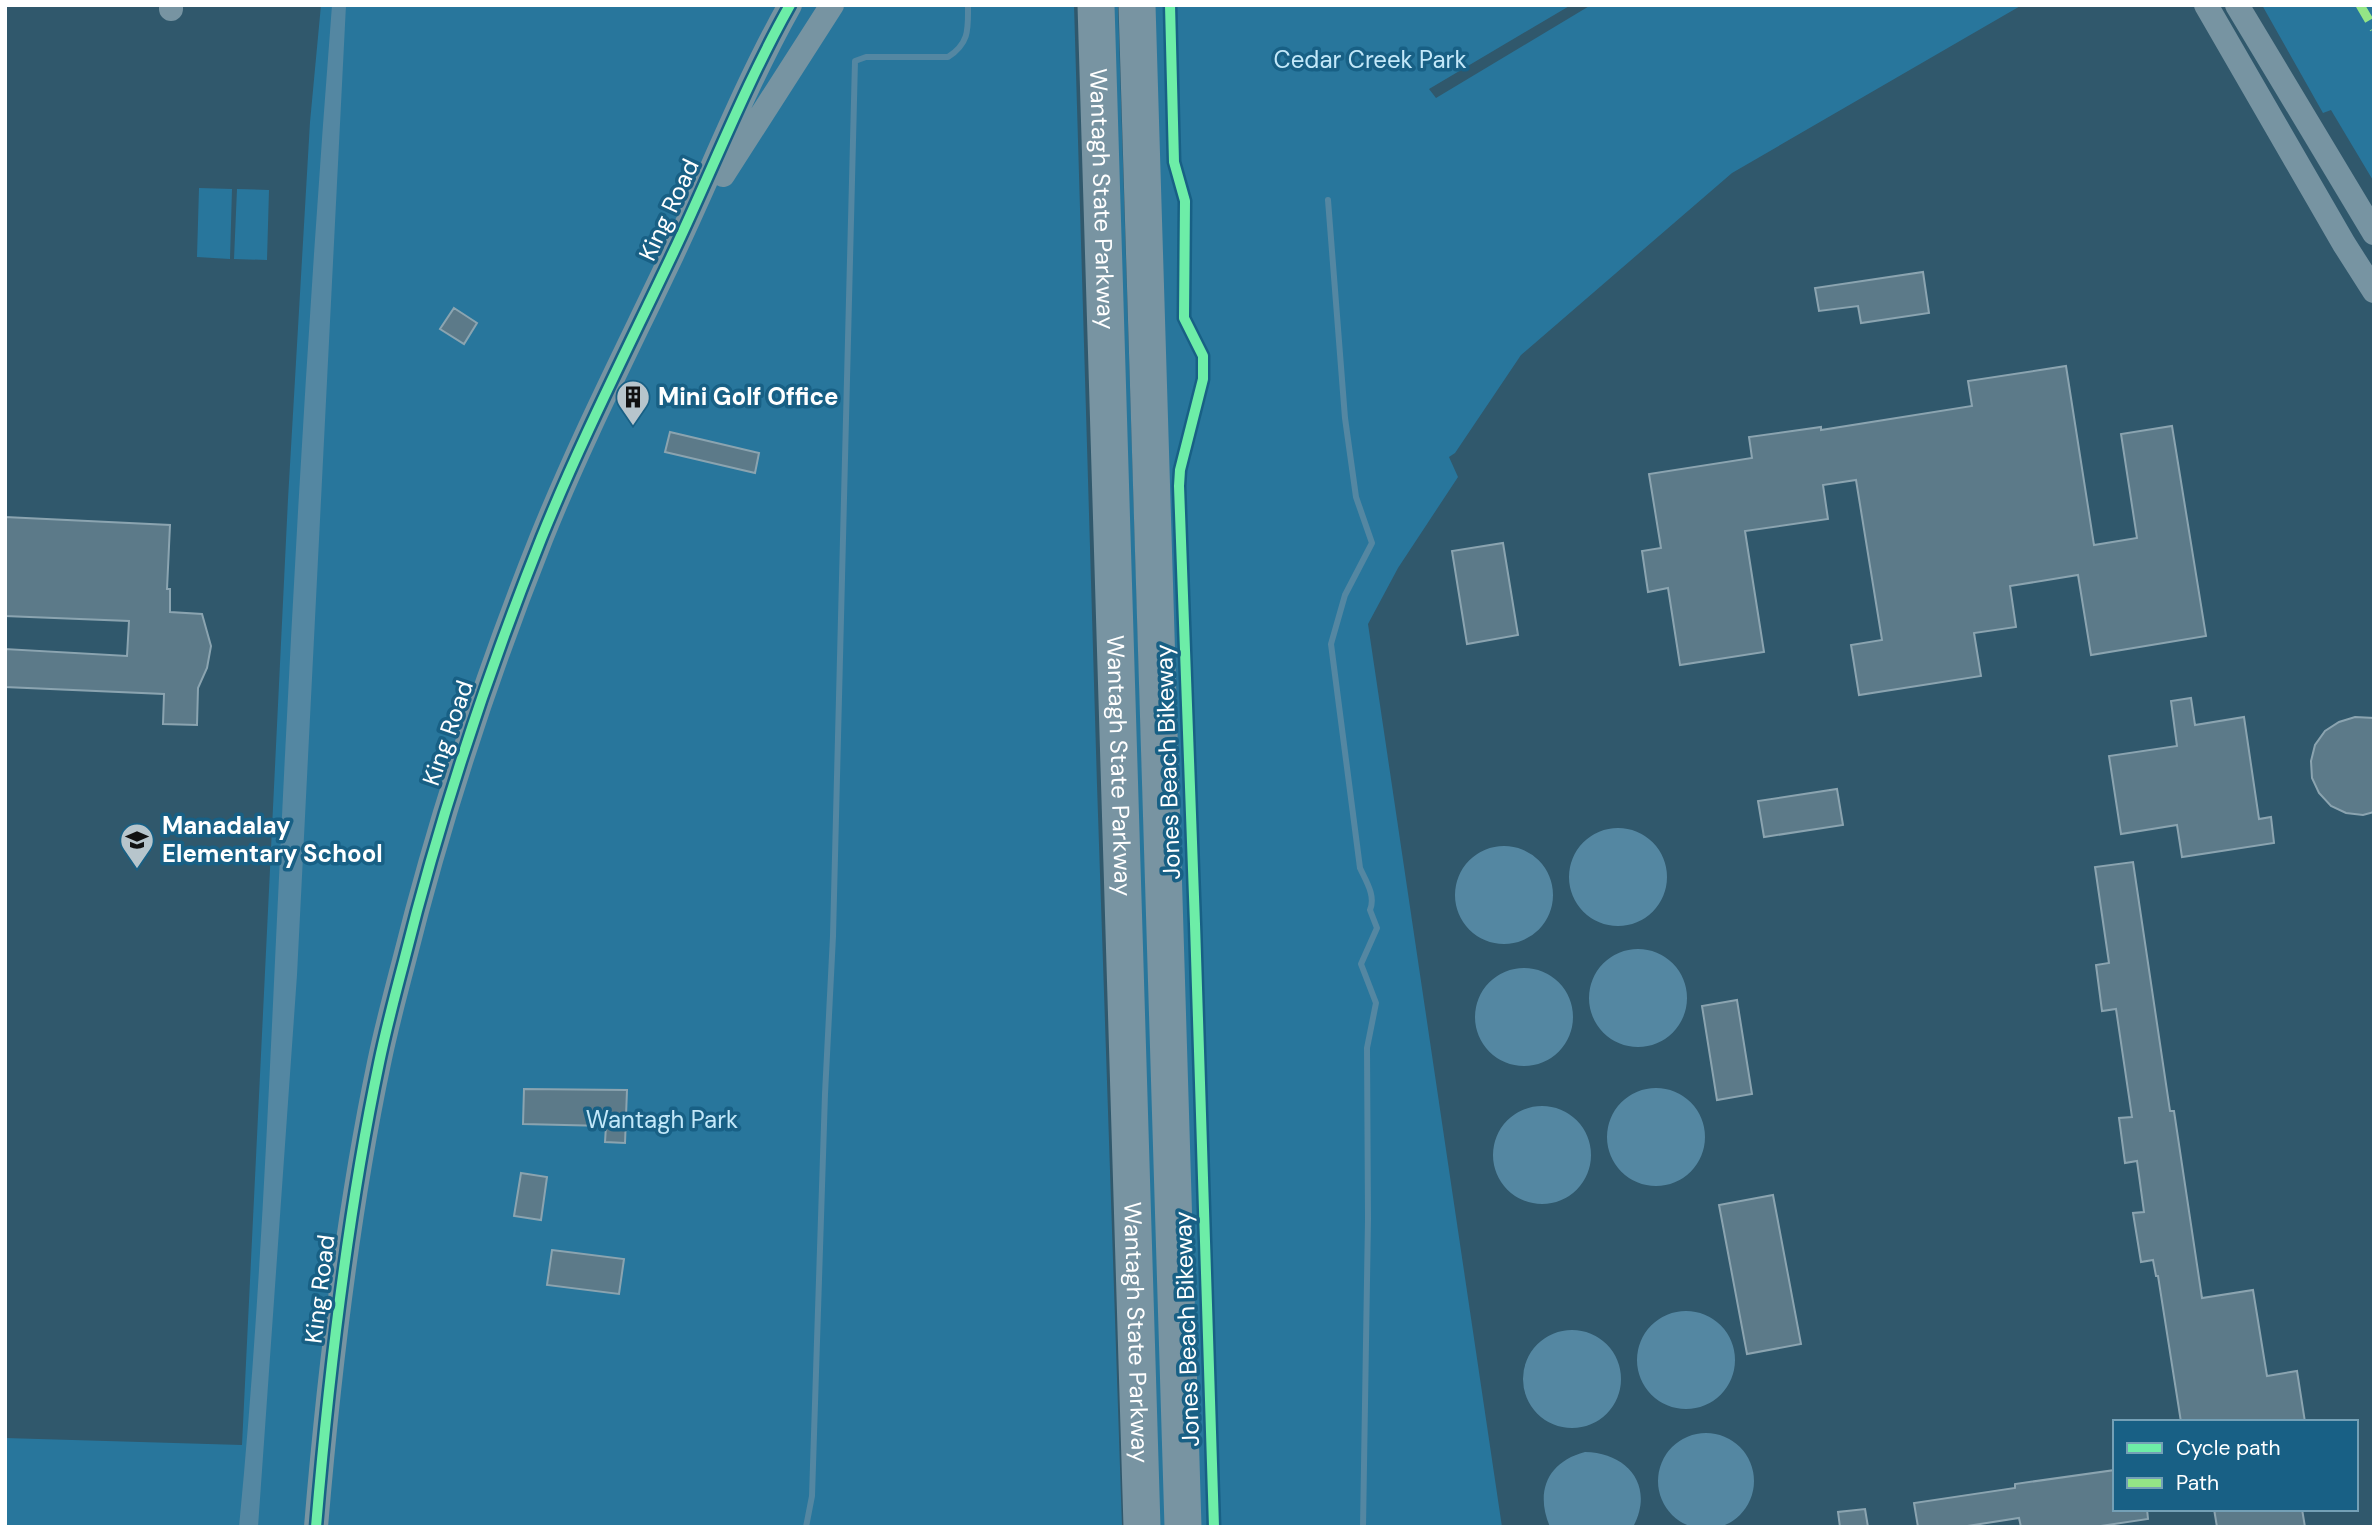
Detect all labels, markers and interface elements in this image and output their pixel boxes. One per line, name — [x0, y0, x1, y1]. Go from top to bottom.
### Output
park label: Cedar Creek Park — [1274, 44, 1466, 75]
street label: Wantagh State Parkway — [1083, 68, 1122, 330]
street label: King Road — [631, 154, 706, 266]
building icon: Mini Golf Office — [614, 378, 652, 427]
place label: Mini Golf Office — [658, 381, 839, 412]
street label: Wantagh State Parkway — [1100, 634, 1139, 897]
street label: Jones Beach Bikeway — [1148, 644, 1187, 880]
street label: King Road — [415, 676, 480, 790]
place label: Manadalay Elementary School — [162, 810, 383, 869]
school or university icon: Manadalay Elementary School — [118, 821, 156, 870]
park label: Wantagh Park — [586, 1104, 738, 1135]
street label: Wantagh State Parkway — [1117, 1201, 1156, 1464]
street label: Jones Beach Bikeway — [1167, 1211, 1206, 1447]
street label: King Road — [297, 1233, 342, 1345]
legend — [2113, 1420, 2358, 1511]
text: Cycle path — [2176, 1434, 2281, 1462]
text: Path — [2176, 1469, 2219, 1497]

